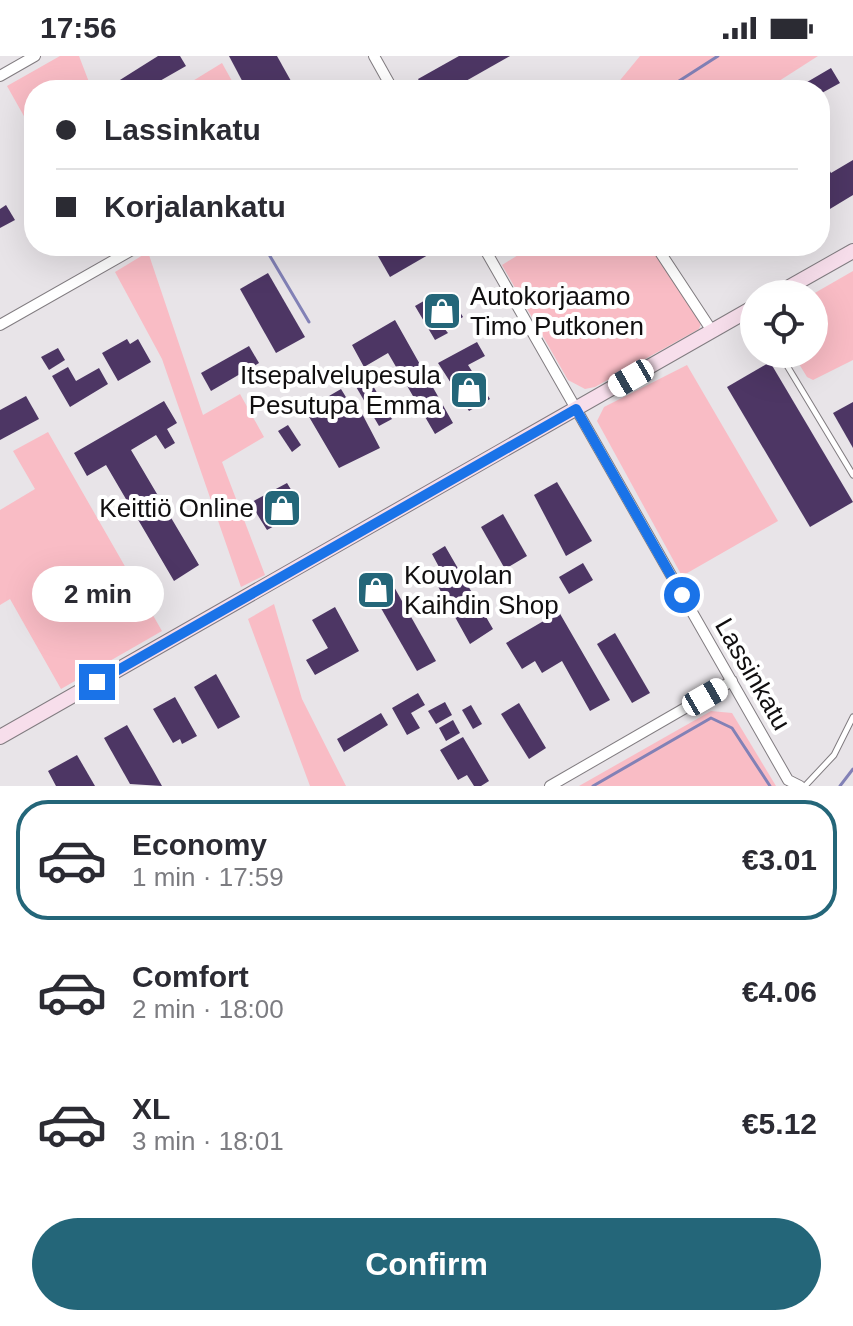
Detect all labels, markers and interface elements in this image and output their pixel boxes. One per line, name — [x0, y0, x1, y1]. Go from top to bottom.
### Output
text: 17:56 — [40, 11, 117, 44]
text: Lassinkatu — [104, 113, 261, 146]
text: Korjalankatu — [104, 190, 286, 223]
map controls — [740, 280, 828, 368]
button: locate — [740, 280, 828, 368]
place label: Autokorjaamo Timo Putkonen — [470, 281, 644, 341]
shop icon: Autokorjaamo Timo Putkonen — [421, 290, 463, 332]
car — [604, 356, 658, 400]
place label: Itsepalvelupesula Pesutupa Emma — [240, 360, 442, 420]
shop icon: Itsepalvelupesula Pesutupa Emma — [448, 369, 490, 411]
shop icon: Keittiö Online — [261, 487, 303, 529]
place label: Keittiö Online — [99, 493, 254, 523]
place label: Kouvolan Kaihdin Shop — [404, 560, 559, 620]
callout: 2 min — [31, 566, 163, 622]
shop icon: Kouvolan Kaihdin Shop — [355, 569, 397, 611]
route start — [664, 577, 700, 613]
text: 2 min — [64, 579, 132, 609]
street label: Lassinkatu — [709, 613, 797, 735]
route end — [79, 664, 115, 700]
car — [678, 675, 732, 719]
icon: car — [36, 824, 108, 896]
text: Economy — [132, 828, 267, 861]
text: €3.01 — [742, 843, 817, 876]
text: 1 min · 17:59 — [132, 862, 284, 892]
icon: car — [36, 956, 108, 1028]
text: Comfort — [132, 960, 249, 993]
text: €4.06 — [742, 975, 817, 1008]
text: 2 min · 18:00 — [132, 994, 284, 1024]
icon: car — [36, 1088, 108, 1160]
text: XL — [132, 1092, 170, 1125]
text: €5.12 — [742, 1107, 817, 1140]
text: 3 min · 18:01 — [132, 1126, 284, 1156]
button: Confirm — [32, 1218, 821, 1310]

